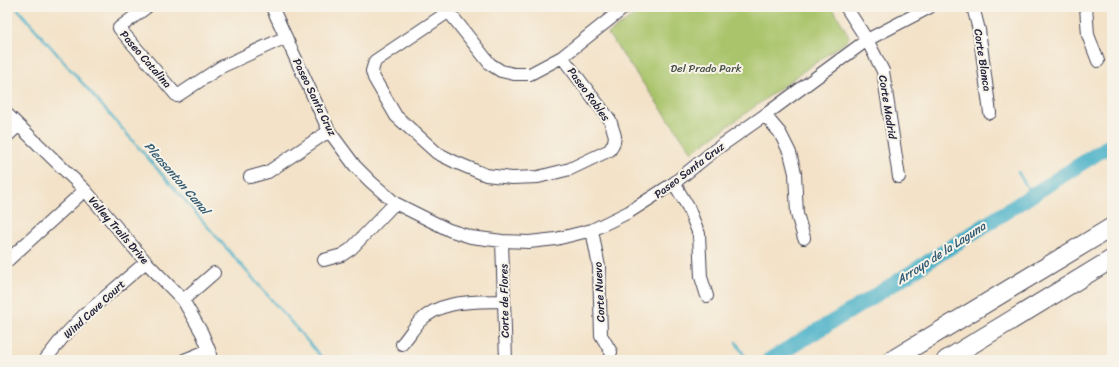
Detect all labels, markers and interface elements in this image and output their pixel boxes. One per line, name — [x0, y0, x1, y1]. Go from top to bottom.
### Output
street label: Paseo Catalina — [115, 26, 177, 93]
street label: Corte Blanca — [968, 28, 997, 93]
street label: Paseo Santa Cruz — [287, 55, 342, 140]
park label: Del Prado Park — [671, 59, 742, 78]
street label: Paseo Robles — [562, 63, 615, 126]
street label: Corte Madrid — [873, 74, 902, 142]
water label: Pleasanton Canal — [139, 136, 217, 222]
street label: Paseo Santa Cruz — [650, 137, 729, 203]
street label: Valley Trails Drive — [84, 192, 154, 269]
water label: Arroyo de la Laguna — [891, 215, 991, 291]
street label: Corte Nuevo — [588, 261, 611, 323]
street label: Corte de Flores — [494, 264, 515, 338]
street label: Wind Cave Court — [59, 275, 130, 343]

